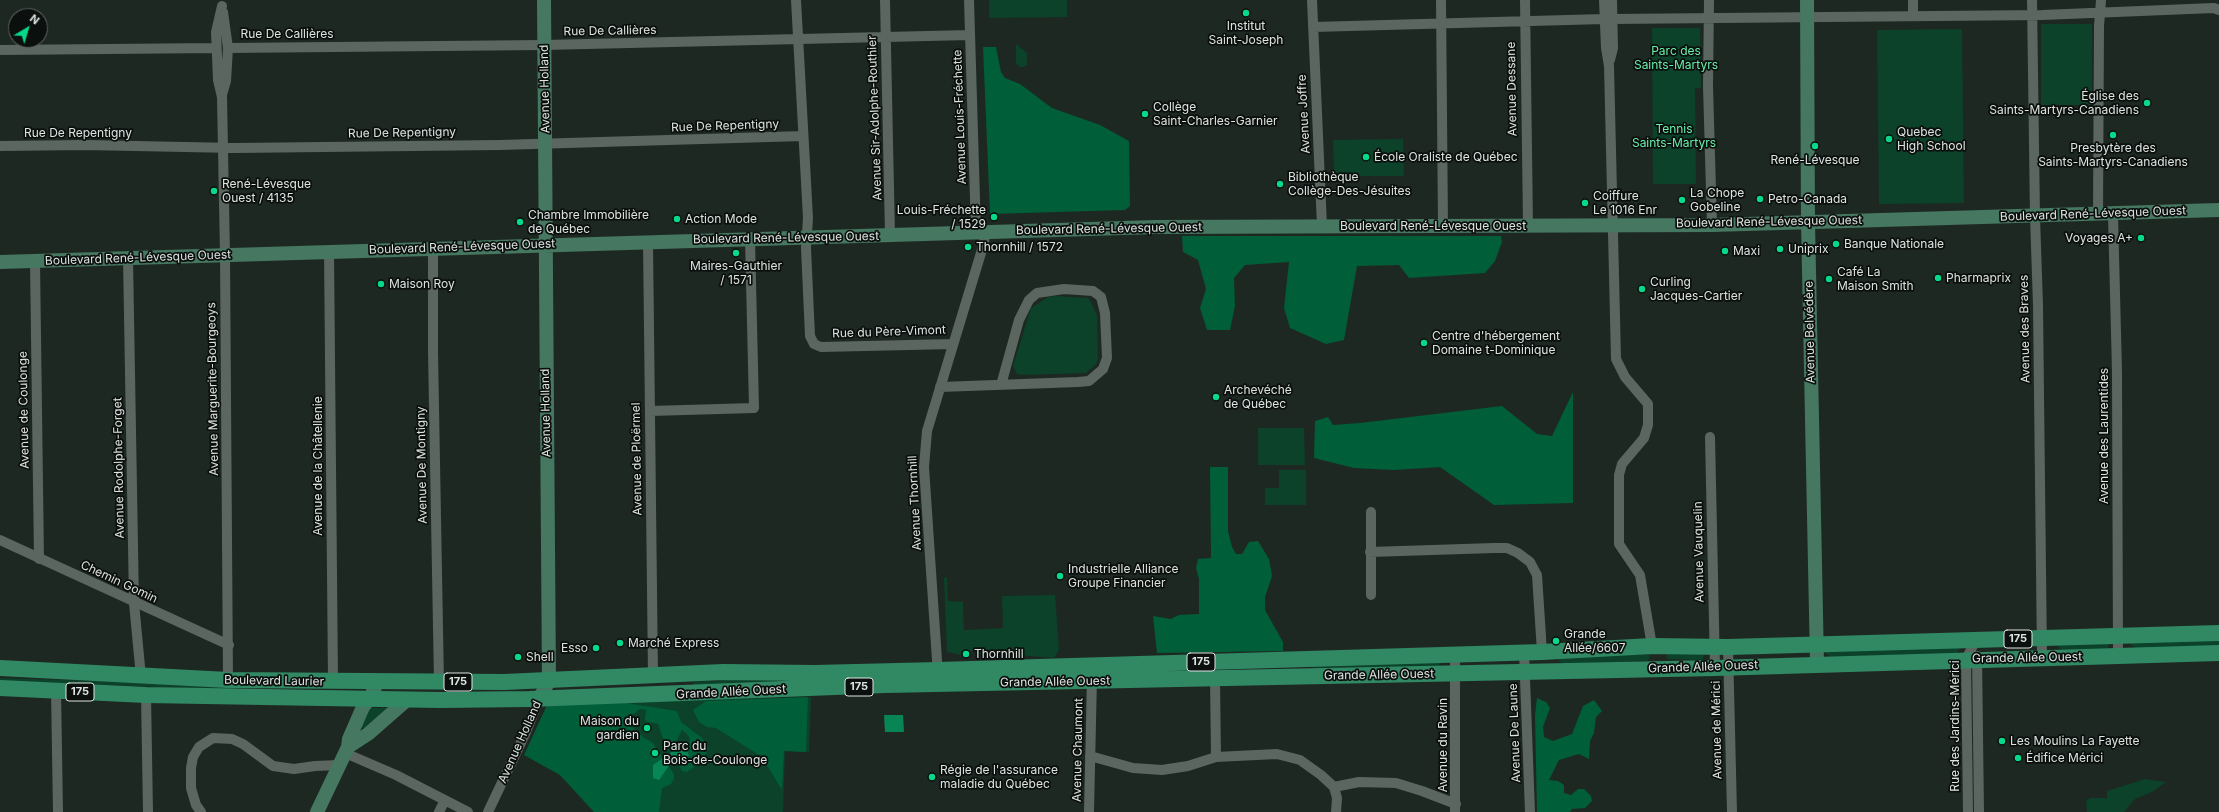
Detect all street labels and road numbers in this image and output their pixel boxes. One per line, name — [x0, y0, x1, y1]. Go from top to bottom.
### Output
street label: Rue De Callières — [563, 23, 657, 39]
street label: Rue De Callières — [240, 27, 334, 41]
street label: Avenue Sir-Adolphe-Routhier — [865, 35, 885, 201]
street label: Avenue Dessane — [1504, 42, 1520, 136]
street label: Avenue Holland — [537, 45, 553, 133]
street label: Avenue Louis-Fréchette — [950, 49, 970, 185]
street label: Avenue Joffre — [1295, 74, 1313, 154]
street label: Rue De Repentigny — [671, 117, 779, 135]
street label: Rue De Repentigny — [348, 125, 456, 141]
street label: Rue De Repentigny — [24, 126, 132, 140]
street label: Boulevard René-Lévesque Ouest — [2000, 204, 2186, 224]
street label: Boulevard René-Lévesque Ouest — [1676, 213, 1862, 231]
street label: Boulevard René-Lévesque Ouest — [1340, 219, 1526, 233]
street label: Boulevard René-Lévesque Ouest — [1016, 220, 1202, 238]
street label: Boulevard René-Lévesque Ouest — [693, 229, 879, 247]
street label: Boulevard René-Lévesque Ouest — [369, 237, 555, 257]
street label: Boulevard René-Lévesque Ouest — [45, 248, 231, 268]
street label: Avenue des Braves — [2017, 275, 2033, 383]
street label: Avenue Belvédère — [1802, 281, 1818, 383]
street label: Avenue Marguerite-Bourgeoys — [204, 302, 222, 476]
street label: Rue du Père-Vimont — [832, 323, 946, 341]
street label: Avenue de Coulonge — [16, 351, 32, 469]
street label: Avenue des Laurentides — [2097, 368, 2111, 504]
street label: Avenue Holland — [538, 369, 554, 457]
street label: Avenue de la Châtellenie — [311, 396, 325, 536]
street label: Avenue Rodolphe-Forget — [111, 397, 127, 539]
street label: Avenue de Ploërmel — [629, 402, 645, 516]
street label: Avenue De Montigny — [414, 406, 430, 524]
street label: Avenue Thornhill — [905, 455, 925, 551]
street label: Avenue Vauquelin — [1691, 501, 1707, 603]
street label: Chemin Gomin — [78, 558, 160, 606]
road number: 175 — [2004, 630, 2032, 648]
street label: Grande Allée Ouest — [1972, 650, 2082, 666]
road number: 175 — [1187, 653, 1215, 671]
street label: Grande Allée Ouest — [1648, 658, 1758, 676]
street label: Rue des Jardins-Mérici — [1948, 660, 1962, 792]
street label: Grande Allée Ouest — [1324, 667, 1434, 683]
street label: Boulevard Laurier — [224, 673, 324, 689]
road number: 175 — [444, 673, 472, 691]
street label: Grande Allée Ouest — [1000, 674, 1110, 690]
road number: 175 — [845, 678, 873, 696]
street label: Avenue de Mérici — [1709, 681, 1725, 779]
street label: Grande Allée Ouest — [676, 682, 786, 702]
road number: 175 — [66, 683, 94, 701]
street label: Avenue De Laune — [1506, 683, 1524, 783]
street label: Avenue Chaumont — [1070, 698, 1086, 802]
street label: Avenue du Ravin — [1436, 698, 1450, 792]
street label: Avenue Holland — [495, 699, 545, 785]

